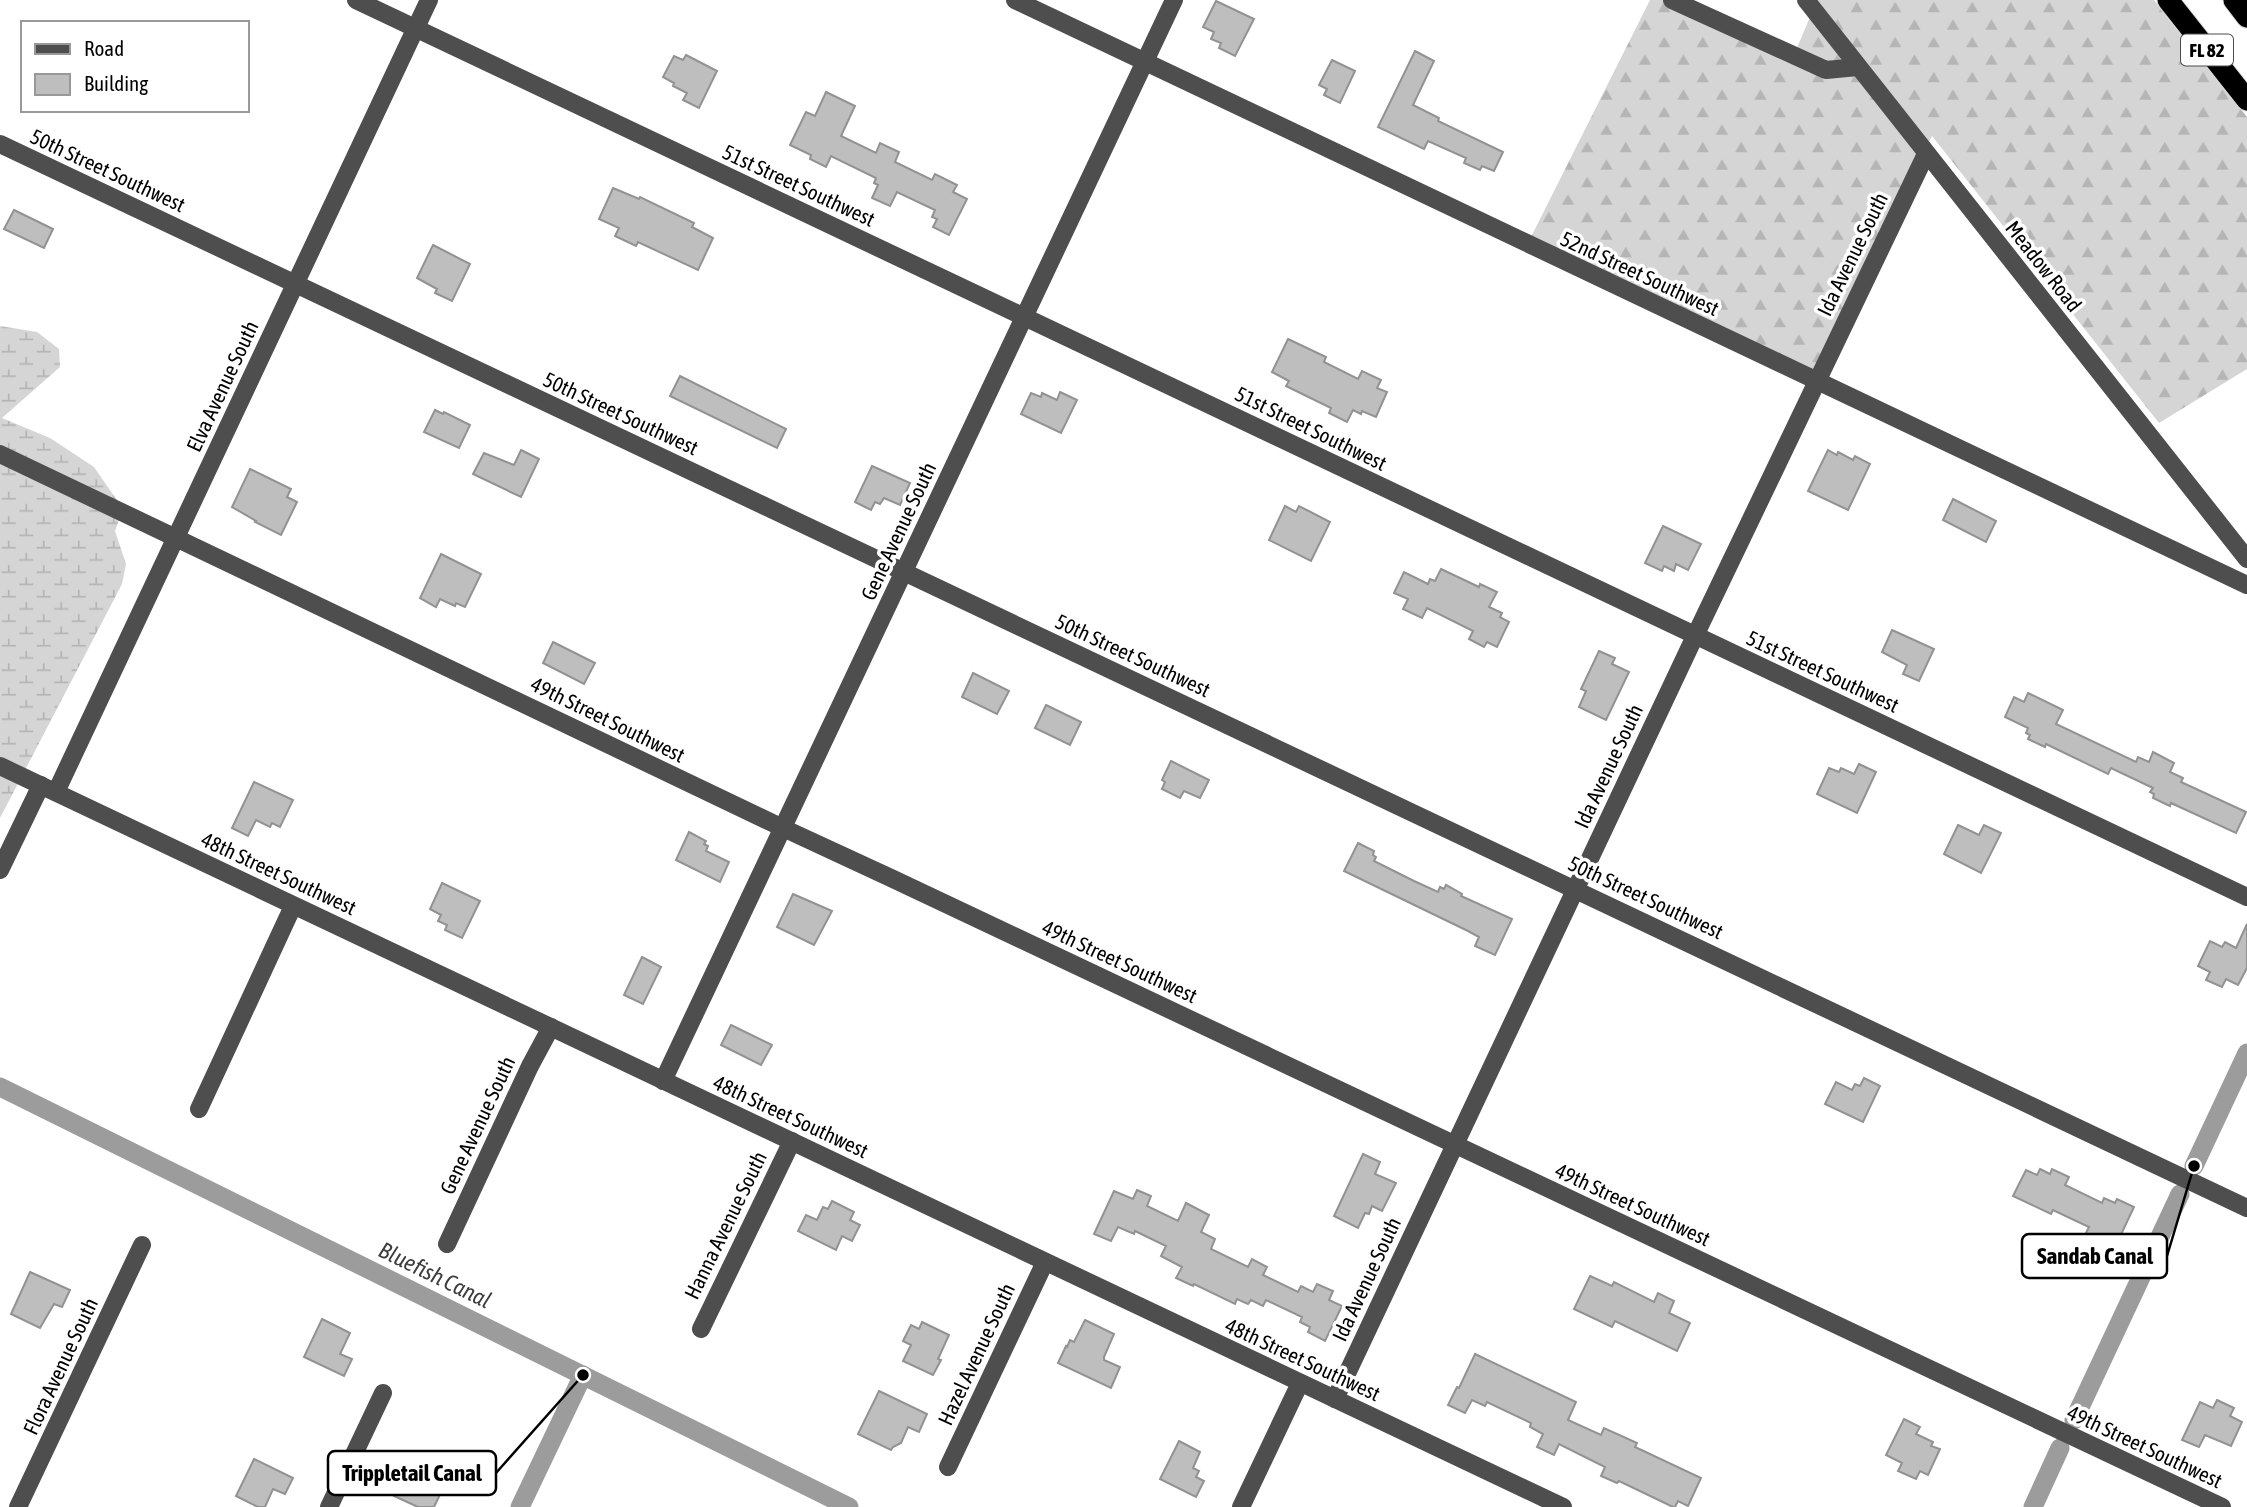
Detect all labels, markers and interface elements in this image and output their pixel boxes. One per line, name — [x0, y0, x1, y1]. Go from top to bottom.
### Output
legend — [21, 21, 248, 112]
road number: FL 82 — [2181, 34, 2233, 66]
text: Road — [84, 36, 124, 60]
text: Building — [84, 71, 148, 95]
street label: 50th Street Southwest — [27, 124, 189, 216]
street label: 51st Street Southwest — [719, 139, 879, 231]
street label: Ida Avenue South — [1812, 189, 1892, 319]
street label: Meadow Road — [2001, 216, 2087, 316]
street label: 52nd Street Southwest — [1557, 226, 1723, 320]
street label: Elva Avenue South — [181, 317, 263, 455]
street label: 50th Street Southwest — [540, 367, 702, 459]
street label: 51st Street Southwest — [1231, 381, 1391, 475]
street label: Gene Avenue South — [856, 458, 940, 604]
street label: 50th Street Southwest — [1052, 609, 1214, 701]
street label: 51st Street Southwest — [1743, 625, 1903, 717]
street label: 49th Street Southwest — [527, 671, 689, 767]
street label: Ida Avenue South — [1569, 700, 1647, 832]
street label: 48th Street Southwest — [198, 827, 360, 919]
street label: 50th Street Southwest — [1565, 851, 1727, 943]
street label: 49th Street Southwest — [1039, 915, 1201, 1007]
street label: Gene Avenue South — [435, 1052, 519, 1198]
street label: 48th Street Southwest — [710, 1070, 872, 1162]
street label: Hanna Avenue South — [679, 1147, 771, 1303]
street label: 49th Street Southwest — [1552, 1158, 1714, 1250]
street label: Ida Avenue South — [1327, 1213, 1405, 1345]
callout: Sandab Canal — [2022, 1234, 2167, 1278]
water label: Bluefish Canal — [375, 1237, 495, 1313]
text: Sandab Canal — [2037, 1243, 2154, 1269]
street label: Hazel Avenue South — [933, 1279, 1019, 1429]
street label: Flora Avenue South — [18, 1294, 102, 1438]
street label: 48th Street Southwest — [1222, 1313, 1384, 1405]
street label: 49th Street Southwest — [2064, 1400, 2226, 1492]
callout: Trippletail Canal — [328, 1451, 496, 1495]
text: Trippletail Canal — [342, 1460, 483, 1486]

